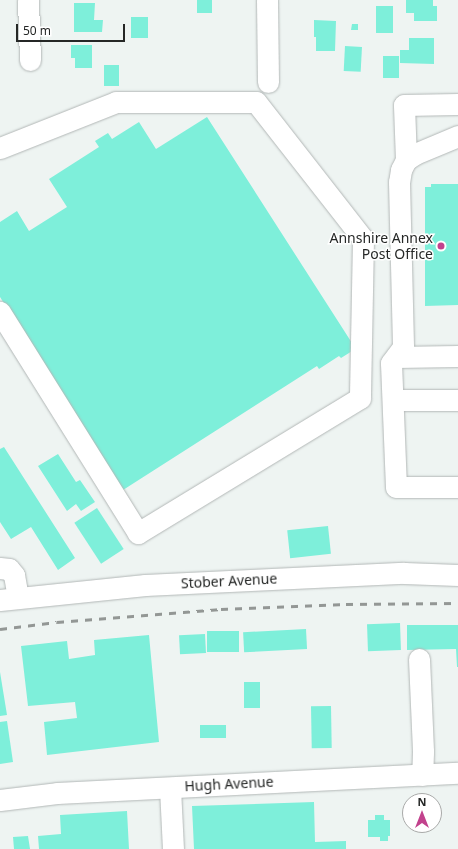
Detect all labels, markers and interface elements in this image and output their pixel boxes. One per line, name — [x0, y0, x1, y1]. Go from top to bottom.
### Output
scale bar — [18, 16, 127, 42]
text: 50 m — [23, 22, 51, 39]
place label: Annshire Annex Post Office — [329, 230, 433, 262]
marker: Annshire Annex Post Office — [436, 241, 446, 251]
street label: Stober Avenue — [180, 570, 278, 592]
street label: Hugh Avenue — [184, 773, 274, 795]
north arrow — [402, 793, 442, 833]
text: N — [418, 794, 426, 809]

